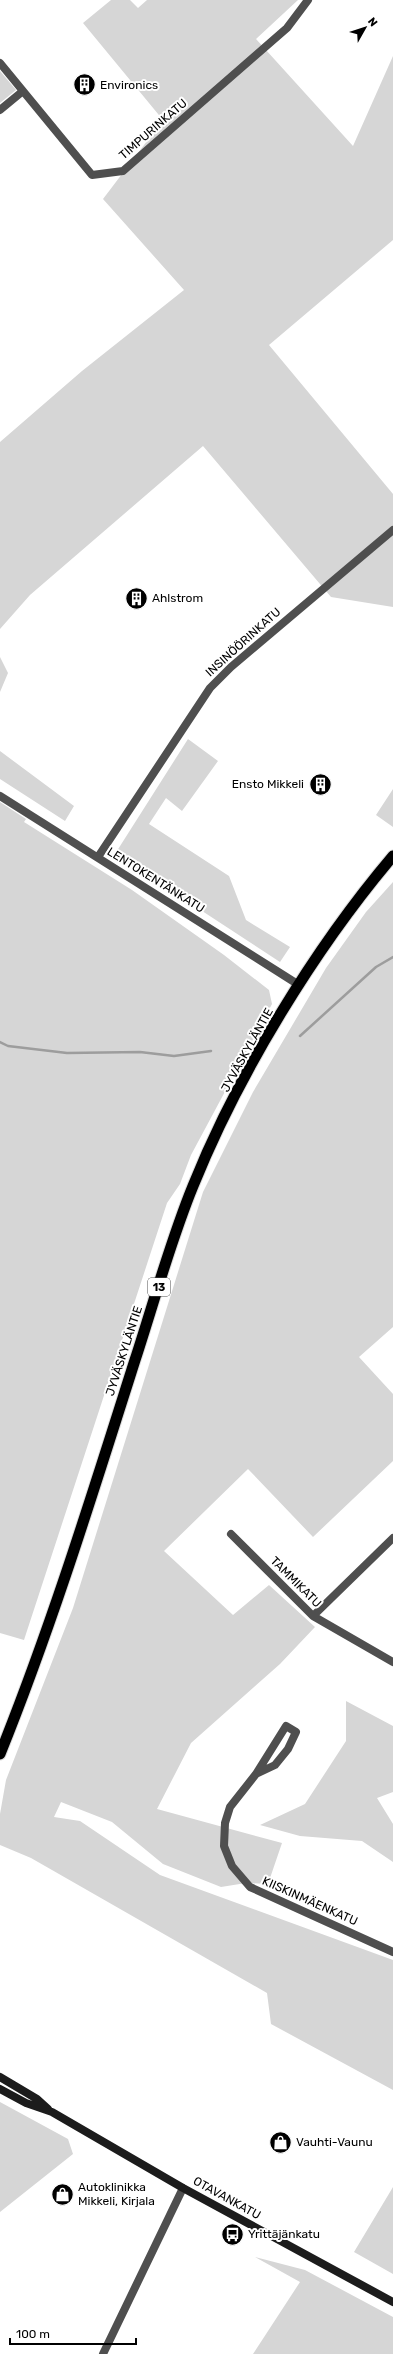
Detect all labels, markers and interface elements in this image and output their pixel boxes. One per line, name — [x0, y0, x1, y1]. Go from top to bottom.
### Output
north arrow — [345, 8, 385, 48]
text: N — [365, 15, 380, 29]
building icon: Environics — [71, 72, 97, 98]
place label: Environics — [100, 78, 158, 92]
street label: TIMPURINKATU — [116, 96, 190, 162]
building icon: Ahlstrom — [124, 585, 150, 611]
place label: Ahlstrom — [152, 591, 203, 605]
street label: INSINÖÖRINKATU — [203, 605, 283, 679]
building icon: Ensto Mikkeli — [307, 771, 333, 797]
place label: Ensto Mikkeli — [232, 777, 304, 791]
street label: LENTOKENTÄNKATU — [105, 844, 207, 916]
street label: JYVÄSKYLÄNTIE — [218, 1006, 276, 1094]
road number: 13 — [148, 1278, 170, 1296]
street label: JYVÄSKYLÄNTIE — [103, 1304, 145, 1398]
street label: TAMMIKATU — [268, 1554, 324, 1610]
street label: KIISKINMÄENKATU — [260, 1874, 360, 1928]
shop icon: Vauhti-Vaunu — [267, 2129, 293, 2155]
place label: Vauhti-Vaunu — [296, 2135, 373, 2149]
street label: OTAVANKATU — [191, 2174, 263, 2222]
place label: Autoklinikka Mikkeli, Kirjala — [78, 2180, 155, 2208]
shop icon: Autoklinikka Mikkeli, Kirjala — [50, 2181, 76, 2207]
bus stop icon: Yrittäjänkatu — [219, 2221, 245, 2247]
place label: Yrittäjänkatu — [248, 2227, 320, 2241]
scale bar — [10, 2320, 136, 2346]
text: 100 m — [16, 2327, 50, 2341]

